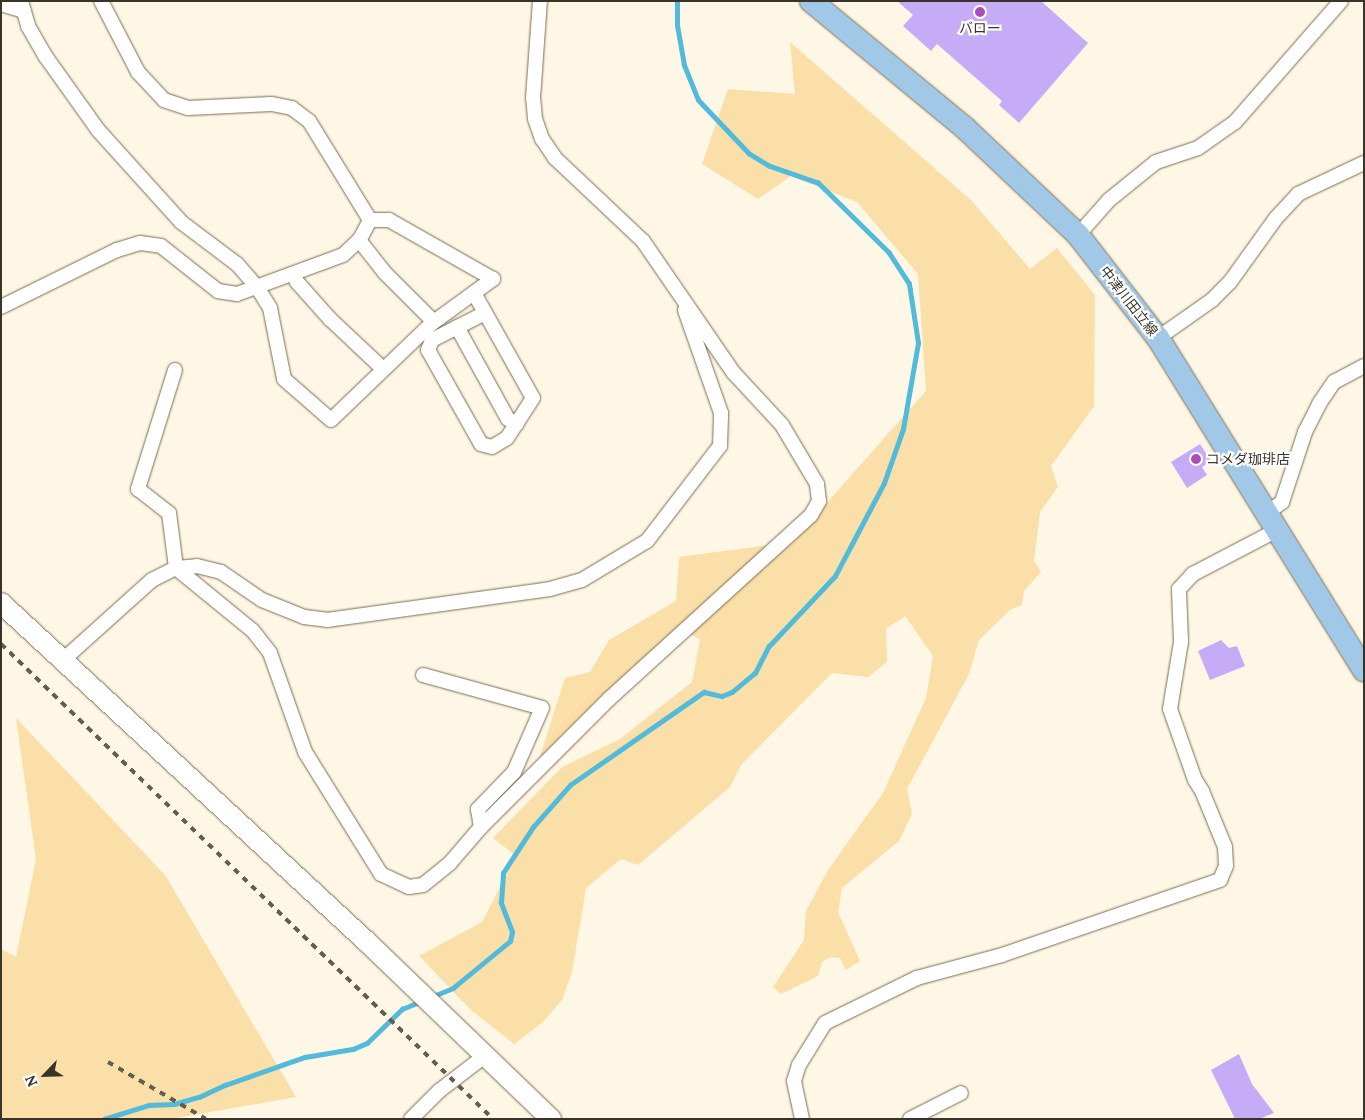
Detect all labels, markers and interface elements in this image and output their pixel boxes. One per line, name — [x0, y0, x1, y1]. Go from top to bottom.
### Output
marker: バロー — [974, 6, 986, 18]
place label: バロー — [959, 20, 1001, 36]
street label: 中津川田立線 — [1097, 263, 1161, 339]
place label: コメダ珈琲店 — [1206, 451, 1290, 467]
marker: コメダ珈琲店 — [1190, 453, 1202, 465]
north arrow — [20, 1050, 70, 1100]
text: N — [21, 1073, 42, 1090]

